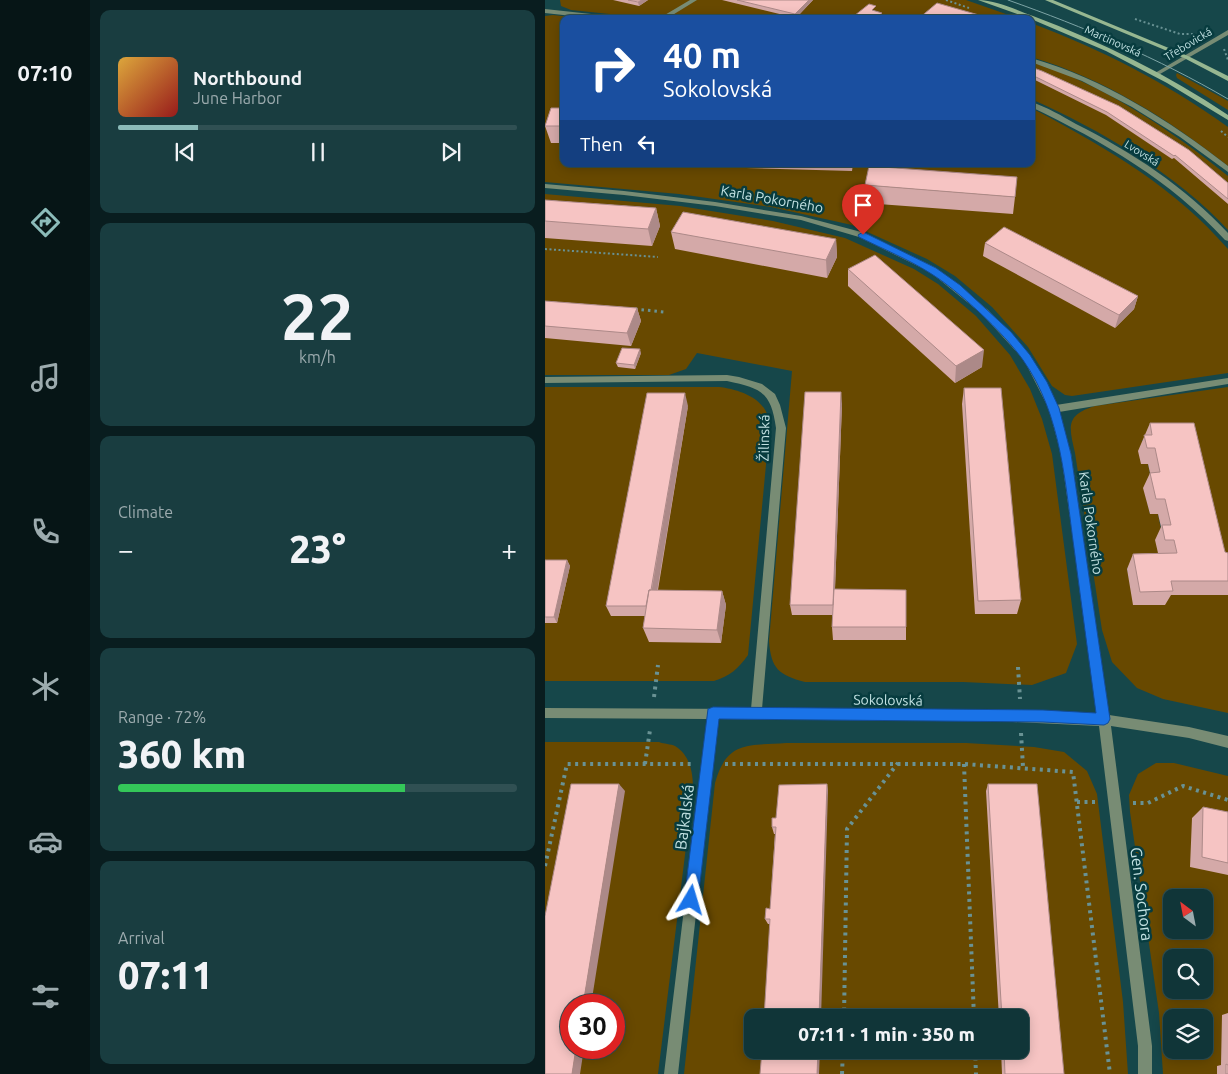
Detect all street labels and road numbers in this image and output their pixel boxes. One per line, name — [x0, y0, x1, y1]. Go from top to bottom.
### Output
street label: Martinovská — [1083, 23, 1143, 59]
street label: Třebovická — [1162, 25, 1214, 63]
street label: Lvovská — [1123, 138, 1161, 168]
street label: Karla Pokorného — [720, 182, 824, 216]
street label: Žilinská — [755, 414, 772, 462]
street label: Karla Pokorného — [1076, 471, 1106, 575]
street label: Sokolovská — [853, 691, 923, 709]
street label: Bajkalská — [671, 783, 697, 851]
street label: Gen. Sochora — [1127, 846, 1157, 942]

